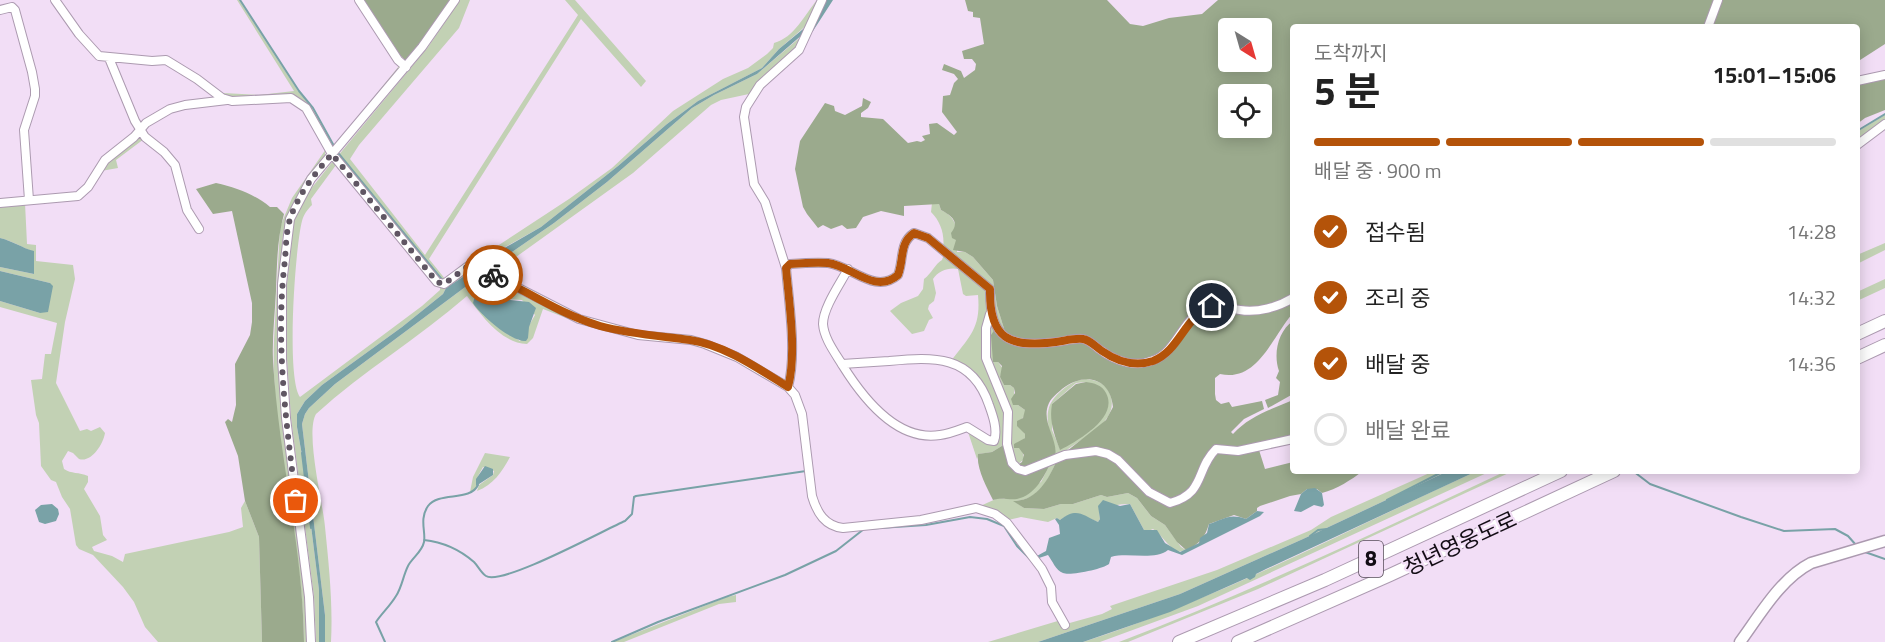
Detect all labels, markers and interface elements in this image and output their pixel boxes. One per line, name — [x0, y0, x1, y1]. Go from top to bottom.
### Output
north arrow — [1218, 18, 1272, 72]
map controls — [1218, 18, 1272, 138]
text: 도착까지 — [1314, 37, 1388, 68]
text: 15:01–15:06 — [1713, 58, 1836, 92]
text: 5 분 — [1314, 61, 1380, 120]
button: locate — [1218, 84, 1272, 138]
text: 배달 중 · 900 m — [1314, 155, 1441, 186]
icon: check — [1314, 215, 1347, 248]
text: 접수됨 — [1365, 215, 1426, 249]
text: 14:28 — [1787, 216, 1836, 247]
courier — [463, 245, 523, 305]
icon: bike — [477, 259, 510, 292]
pin — [1186, 280, 1237, 331]
icon: check — [1314, 281, 1347, 314]
text: 조리 중 — [1365, 281, 1431, 315]
text: 14:32 — [1787, 282, 1836, 313]
icon: home — [1195, 289, 1228, 322]
icon: check — [1314, 347, 1347, 380]
text: 배달 중 — [1365, 347, 1431, 381]
text: 14:36 — [1787, 348, 1836, 379]
text: 배달 완료 — [1365, 413, 1451, 447]
pin — [270, 475, 321, 526]
icon: bag — [279, 484, 312, 517]
street label: 청년영웅도로 — [1398, 502, 1522, 584]
road number: 8 — [1359, 541, 1383, 577]

